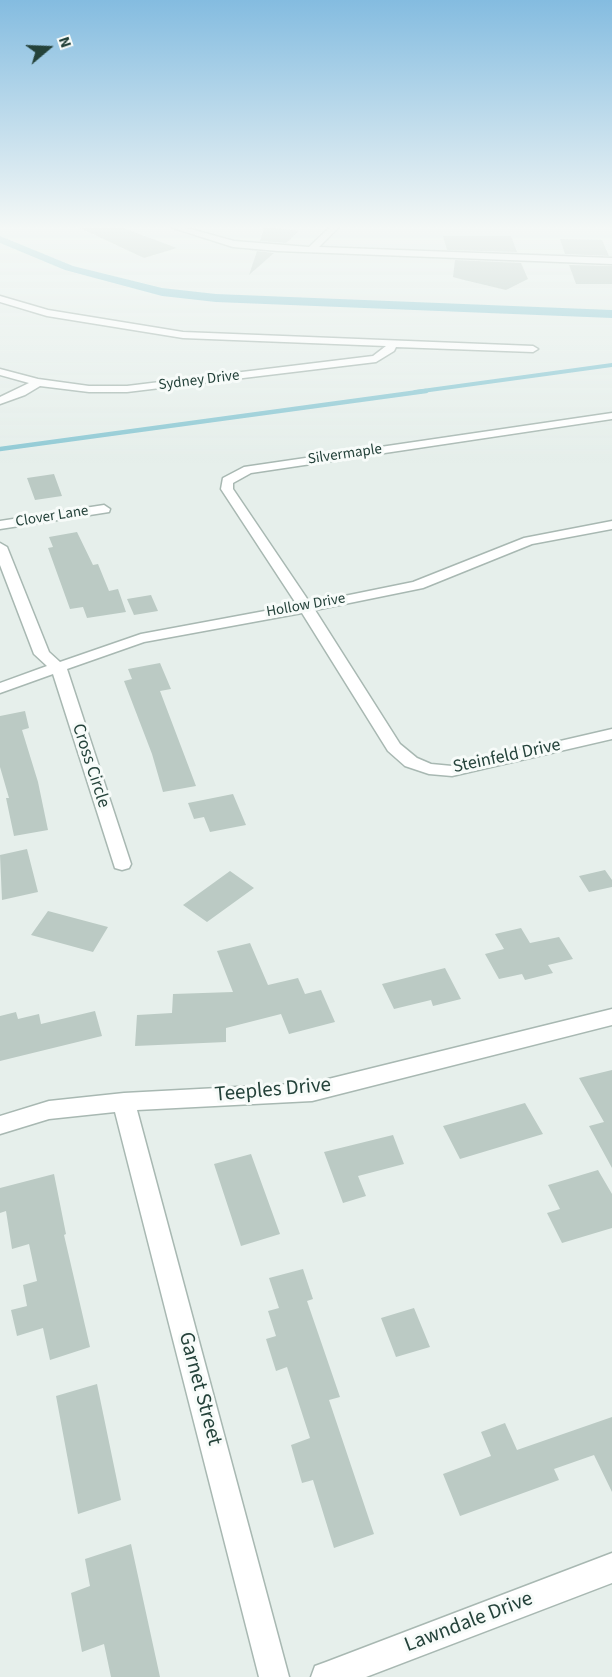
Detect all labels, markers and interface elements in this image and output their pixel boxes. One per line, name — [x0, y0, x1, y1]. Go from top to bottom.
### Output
north arrow — [18, 18, 78, 78]
text: N — [53, 34, 77, 51]
street label: Sydney Drive — [157, 367, 241, 395]
street label: Silvermaple — [307, 441, 383, 469]
street label: Clover Lane — [14, 502, 90, 532]
street label: Hollow Drive — [265, 590, 347, 622]
street label: Cross Circle — [66, 721, 114, 811]
street label: Steinfeld Drive — [451, 735, 563, 779]
street label: Teeples Drive — [214, 1073, 332, 1109]
street label: Garnet Street — [172, 1330, 226, 1448]
street label: Lawndale Drive — [401, 1587, 537, 1659]

